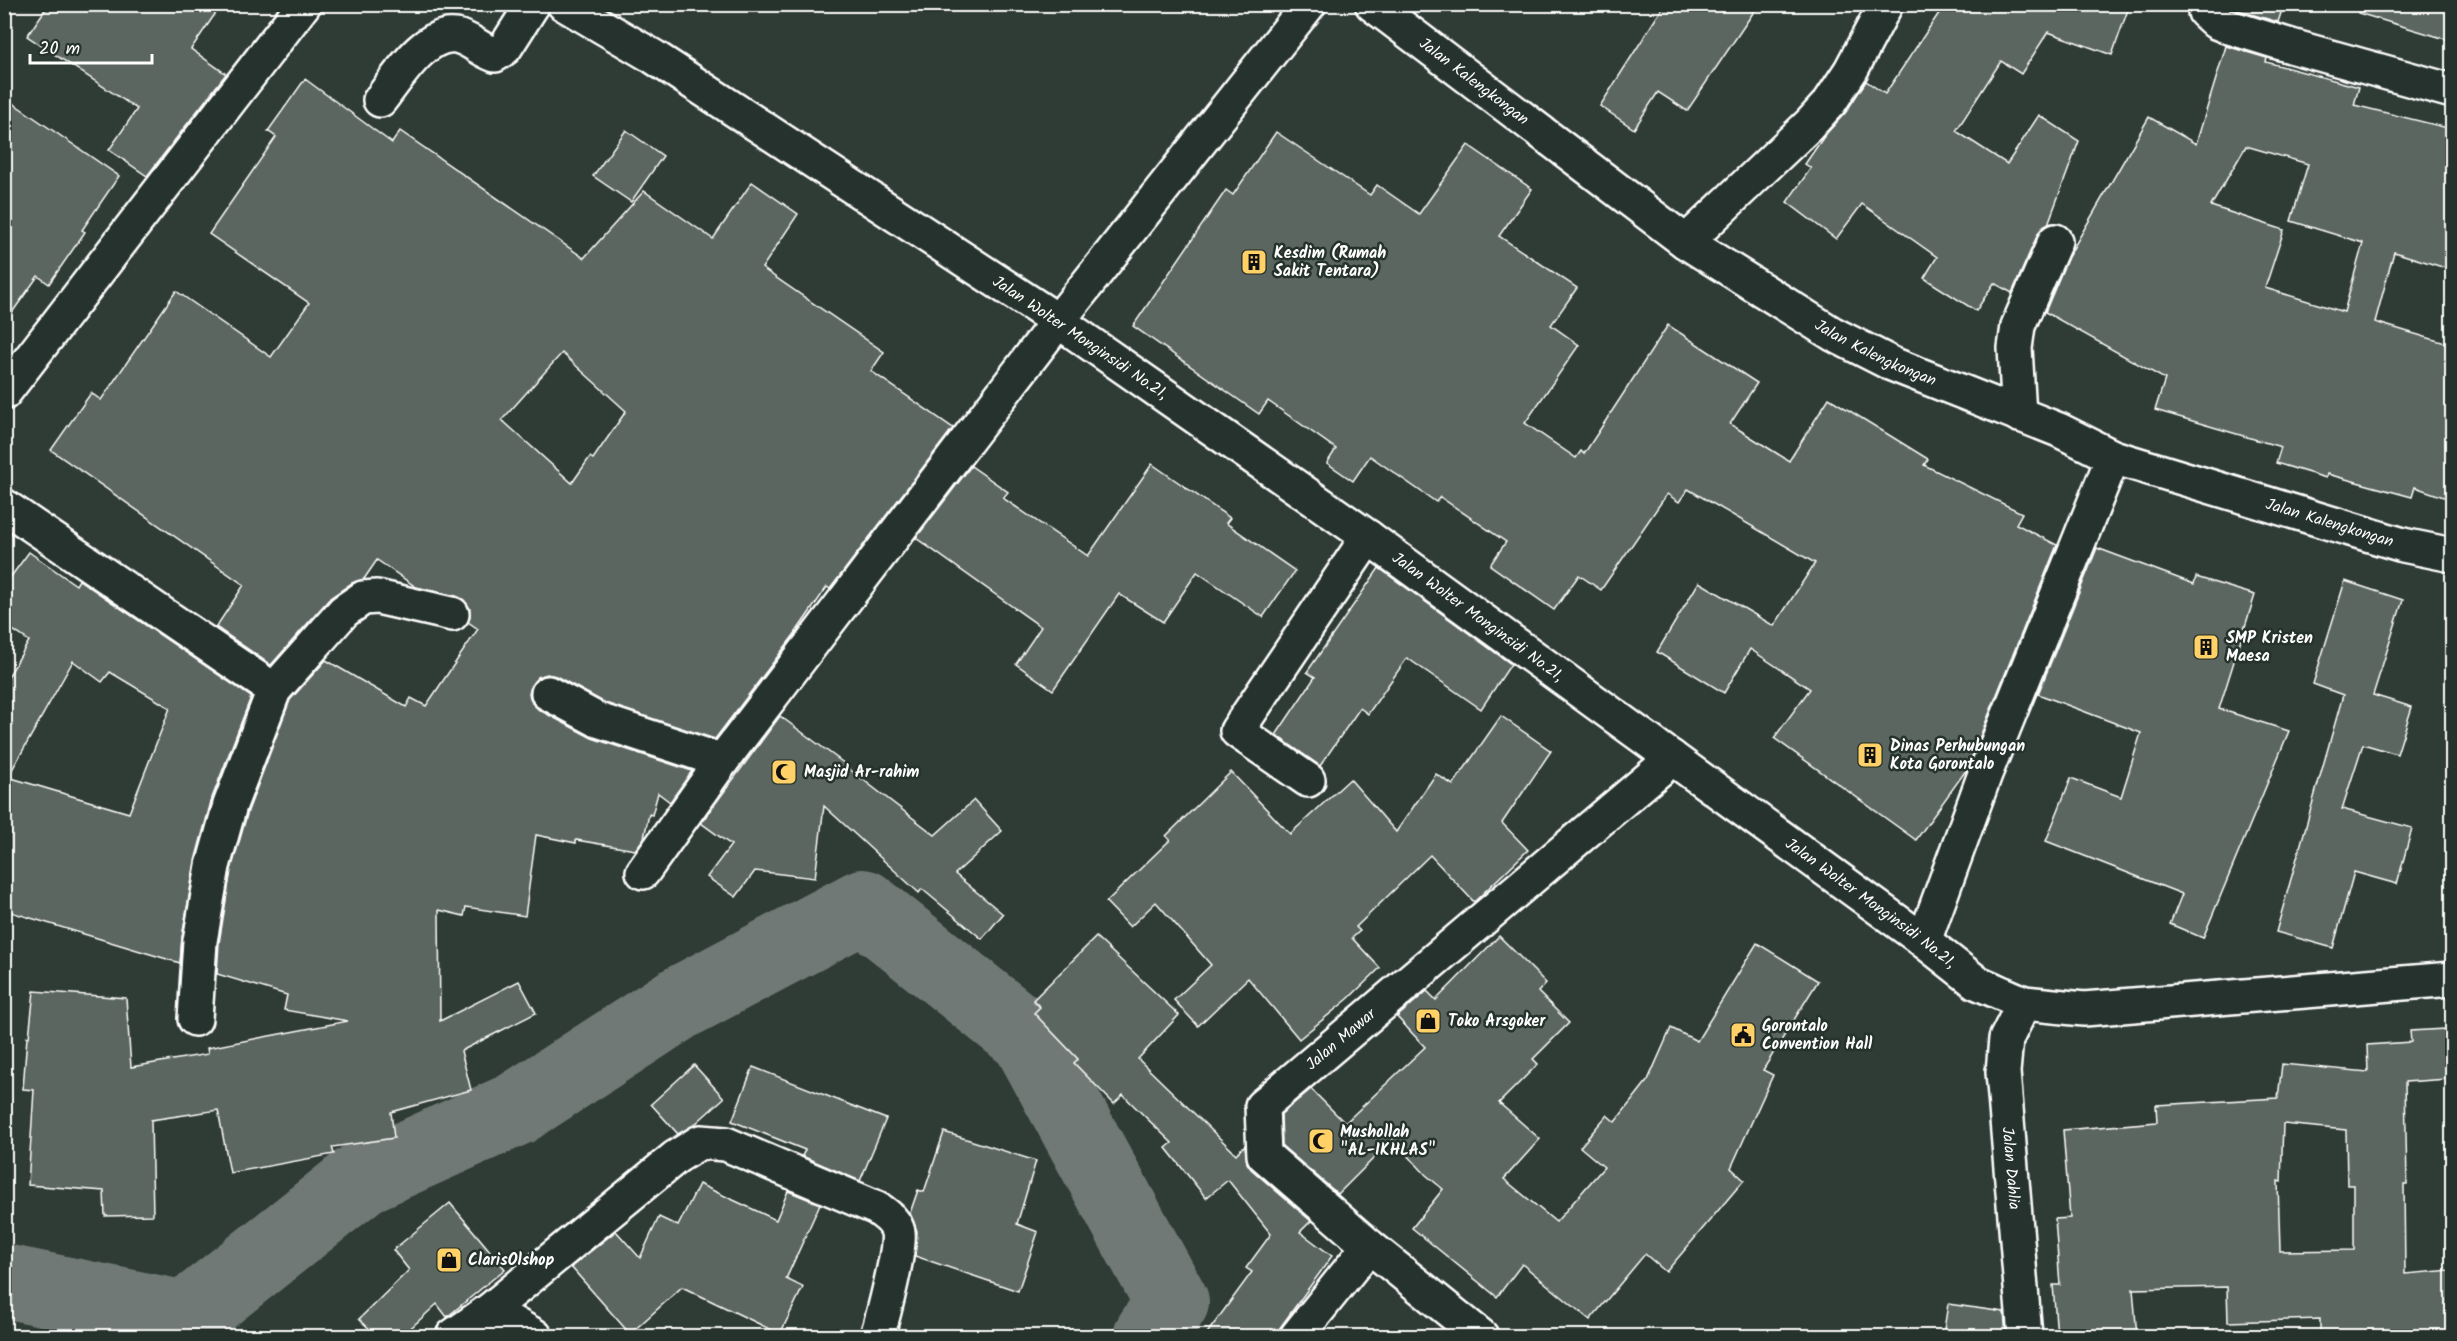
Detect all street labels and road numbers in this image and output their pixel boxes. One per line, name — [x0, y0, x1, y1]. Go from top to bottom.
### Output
street label: Jalan Kalengkongan — [1414, 31, 1534, 131]
street label: Jalan Wolter Monginsidi No.21, — [987, 270, 1173, 406]
street label: Jalan Kalengkongan — [1810, 313, 1940, 393]
street label: Jalan Kalengkongan — [2263, 492, 2397, 554]
street label: Jalan Wolter Monginsidi No.21, — [1387, 546, 1569, 688]
street label: Jalan Wolter Monginsidi No.21, — [1780, 831, 1962, 974]
street label: Jalan Mawar — [1300, 1001, 1383, 1076]
street label: Jalan Dahlia — [1995, 1126, 2027, 1211]

